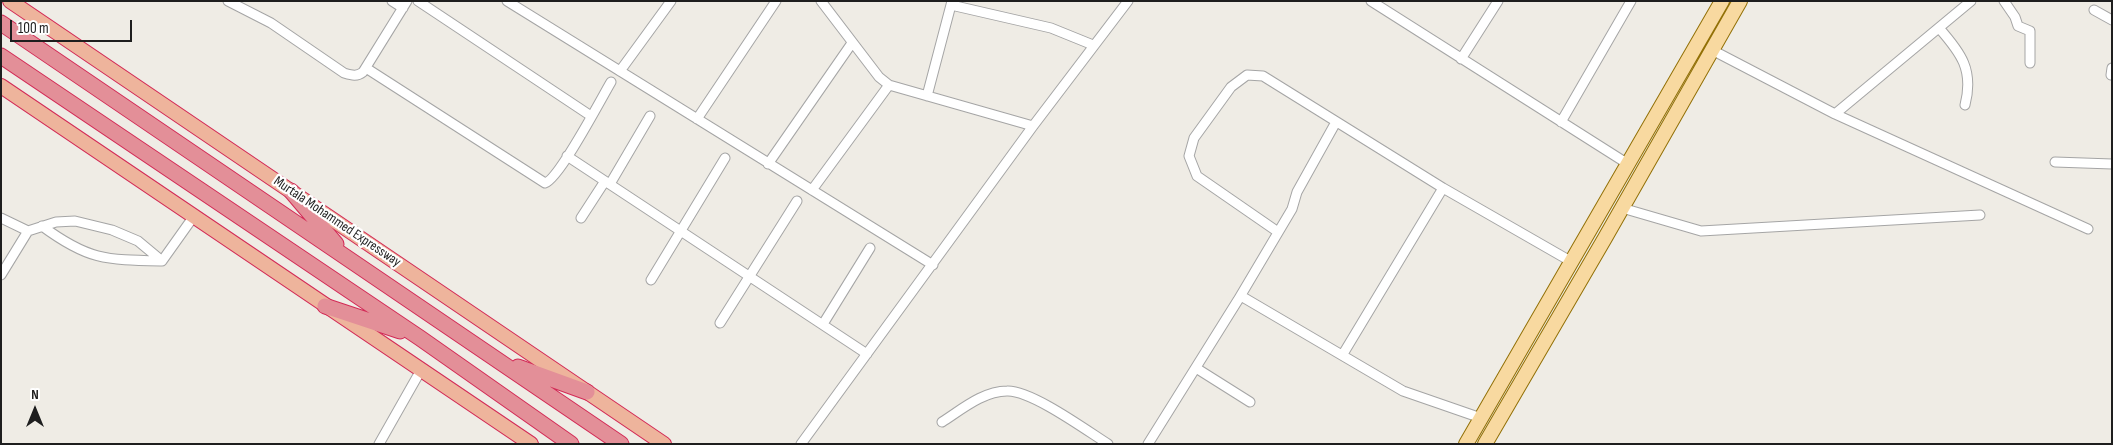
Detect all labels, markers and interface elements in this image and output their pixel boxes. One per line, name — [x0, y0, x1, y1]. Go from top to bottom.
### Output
scale bar — [12, 10, 135, 42]
text: 100 m — [18, 19, 49, 38]
street label: Murtala Mohammed Expressway — [270, 173, 404, 271]
north arrow — [10, 385, 60, 435]
text: N — [31, 386, 39, 403]

